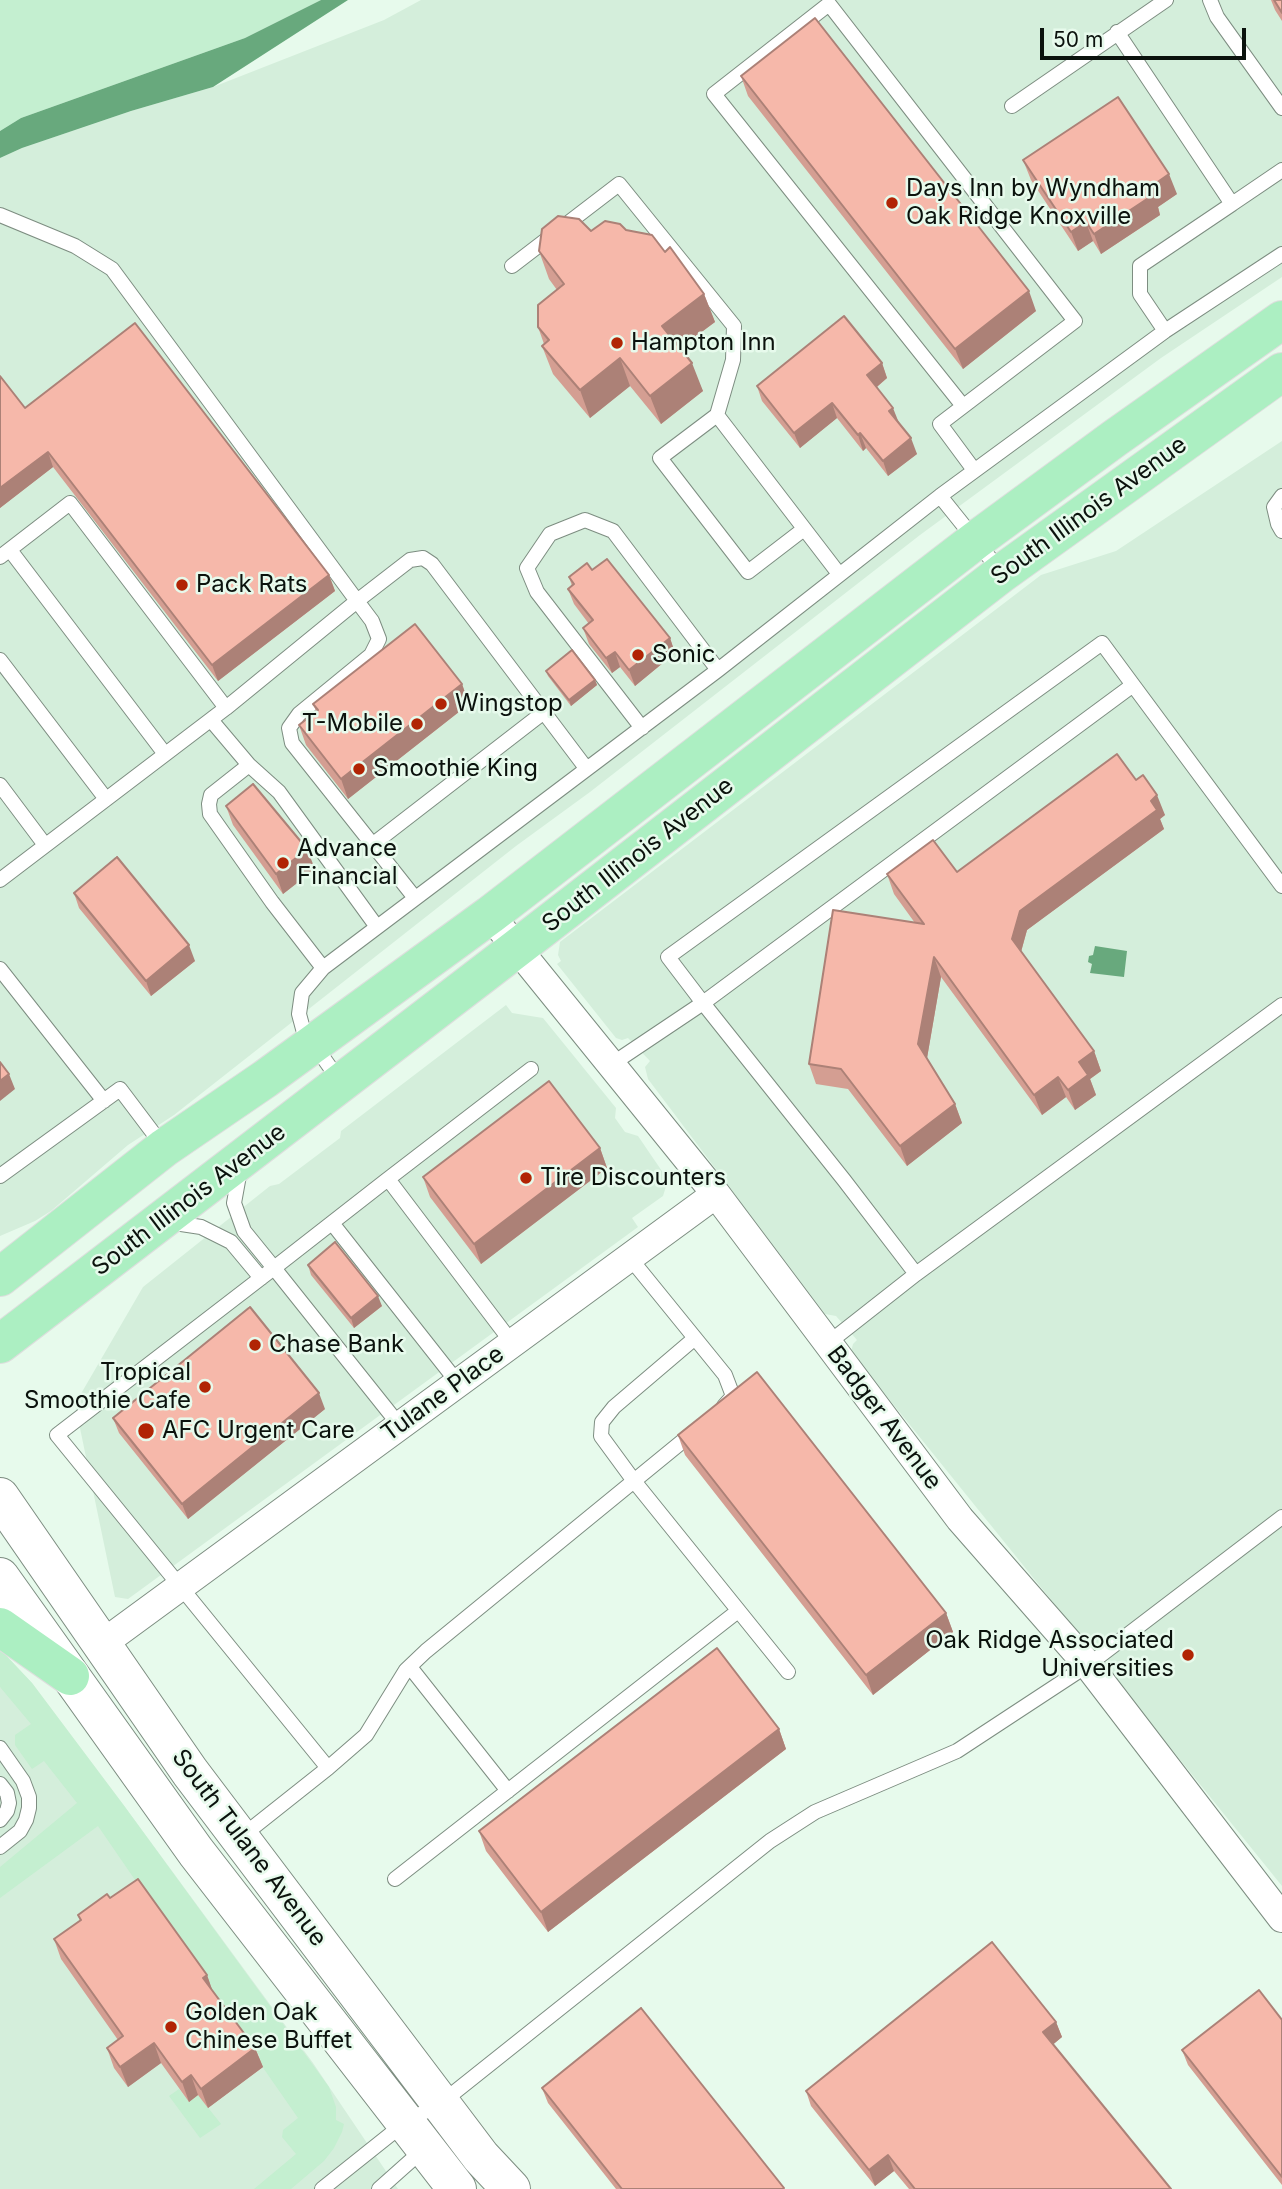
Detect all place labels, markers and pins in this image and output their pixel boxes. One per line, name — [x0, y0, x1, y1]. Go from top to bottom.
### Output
place label: Days Inn by Wyndham Oak Ridge Knoxville — [906, 175, 1160, 231]
marker: Days Inn by Wyndham Oak Ridge Knoxville — [884, 195, 900, 211]
place label: Hampton Inn — [631, 329, 776, 357]
marker: Hampton Inn — [609, 335, 625, 351]
place label: Pack Rats — [196, 571, 308, 599]
marker: Pack Rats — [174, 577, 190, 593]
place label: Sonic — [652, 641, 715, 669]
marker: Sonic — [630, 647, 646, 663]
place label: Wingstop — [455, 690, 563, 718]
marker: Wingstop — [433, 696, 449, 712]
place label: T-Mobile — [302, 710, 403, 738]
marker: T-Mobile — [409, 716, 425, 732]
place label: Smoothie King — [373, 755, 538, 783]
marker: Smoothie King — [351, 761, 367, 777]
place label: Advance Financial — [297, 835, 398, 891]
marker: Advance Financial — [275, 855, 291, 871]
place label: Tire Discounters — [540, 1164, 726, 1192]
marker: Tire Discounters — [518, 1170, 534, 1186]
place label: Chase Bank — [269, 1331, 404, 1359]
marker: Chase Bank — [247, 1337, 263, 1353]
place label: Tropical Smoothie Cafe — [24, 1359, 191, 1415]
marker: Tropical Smoothie Cafe — [197, 1379, 213, 1395]
place label: AFC Urgent Care — [162, 1417, 355, 1445]
marker: AFC Urgent Care — [136, 1421, 156, 1441]
place label: Oak Ridge Associated Universities — [925, 1627, 1174, 1683]
marker: Oak Ridge Associated Universities — [1180, 1647, 1196, 1663]
place label: Golden Oak Chinese Buffet — [185, 1999, 352, 2055]
marker: Golden Oak Chinese Buffet — [163, 2019, 179, 2035]

